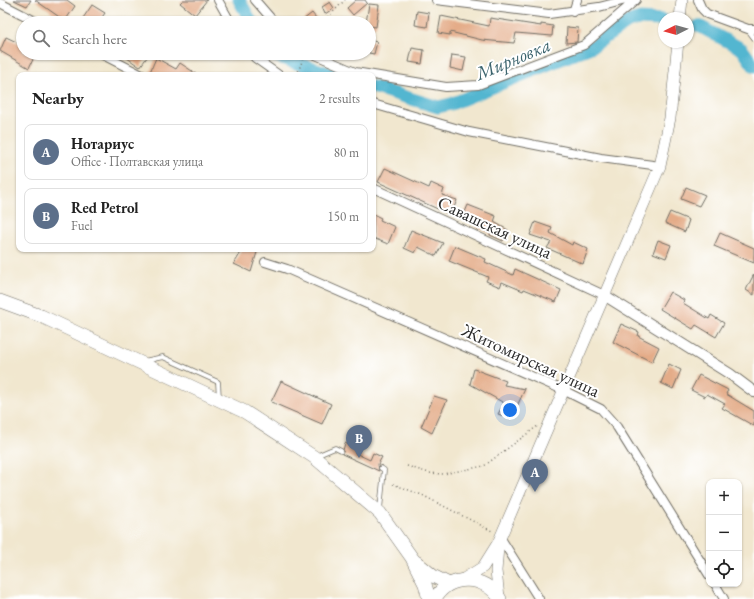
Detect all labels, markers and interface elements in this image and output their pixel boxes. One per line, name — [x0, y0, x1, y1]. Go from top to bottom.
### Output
north arrow — [658, 12, 694, 48]
search box — [16, 16, 376, 60]
icon: search — [30, 27, 52, 49]
text: Search here — [62, 29, 127, 48]
water label: Мирновка — [471, 32, 554, 86]
text: Nearby — [32, 87, 84, 109]
text: 2 results — [319, 90, 360, 107]
text: Нотариус — [71, 134, 134, 153]
text: A — [41, 144, 51, 161]
text: 80 m — [334, 144, 359, 161]
text: Office · Полтавская улица — [71, 153, 203, 170]
street label: Савашская улица — [434, 190, 557, 264]
text: Red Petrol — [71, 198, 139, 217]
text: B — [42, 208, 50, 225]
text: 150 m — [328, 208, 359, 225]
text: Fuel — [71, 217, 93, 234]
street label: Житомирская улица — [457, 318, 604, 402]
your location — [500, 400, 520, 420]
pin: B — [346, 425, 372, 458]
pin: A — [522, 459, 548, 492]
map controls — [706, 479, 742, 587]
button: + — [706, 479, 742, 515]
button: − — [706, 515, 742, 551]
button: locate — [706, 551, 742, 587]

